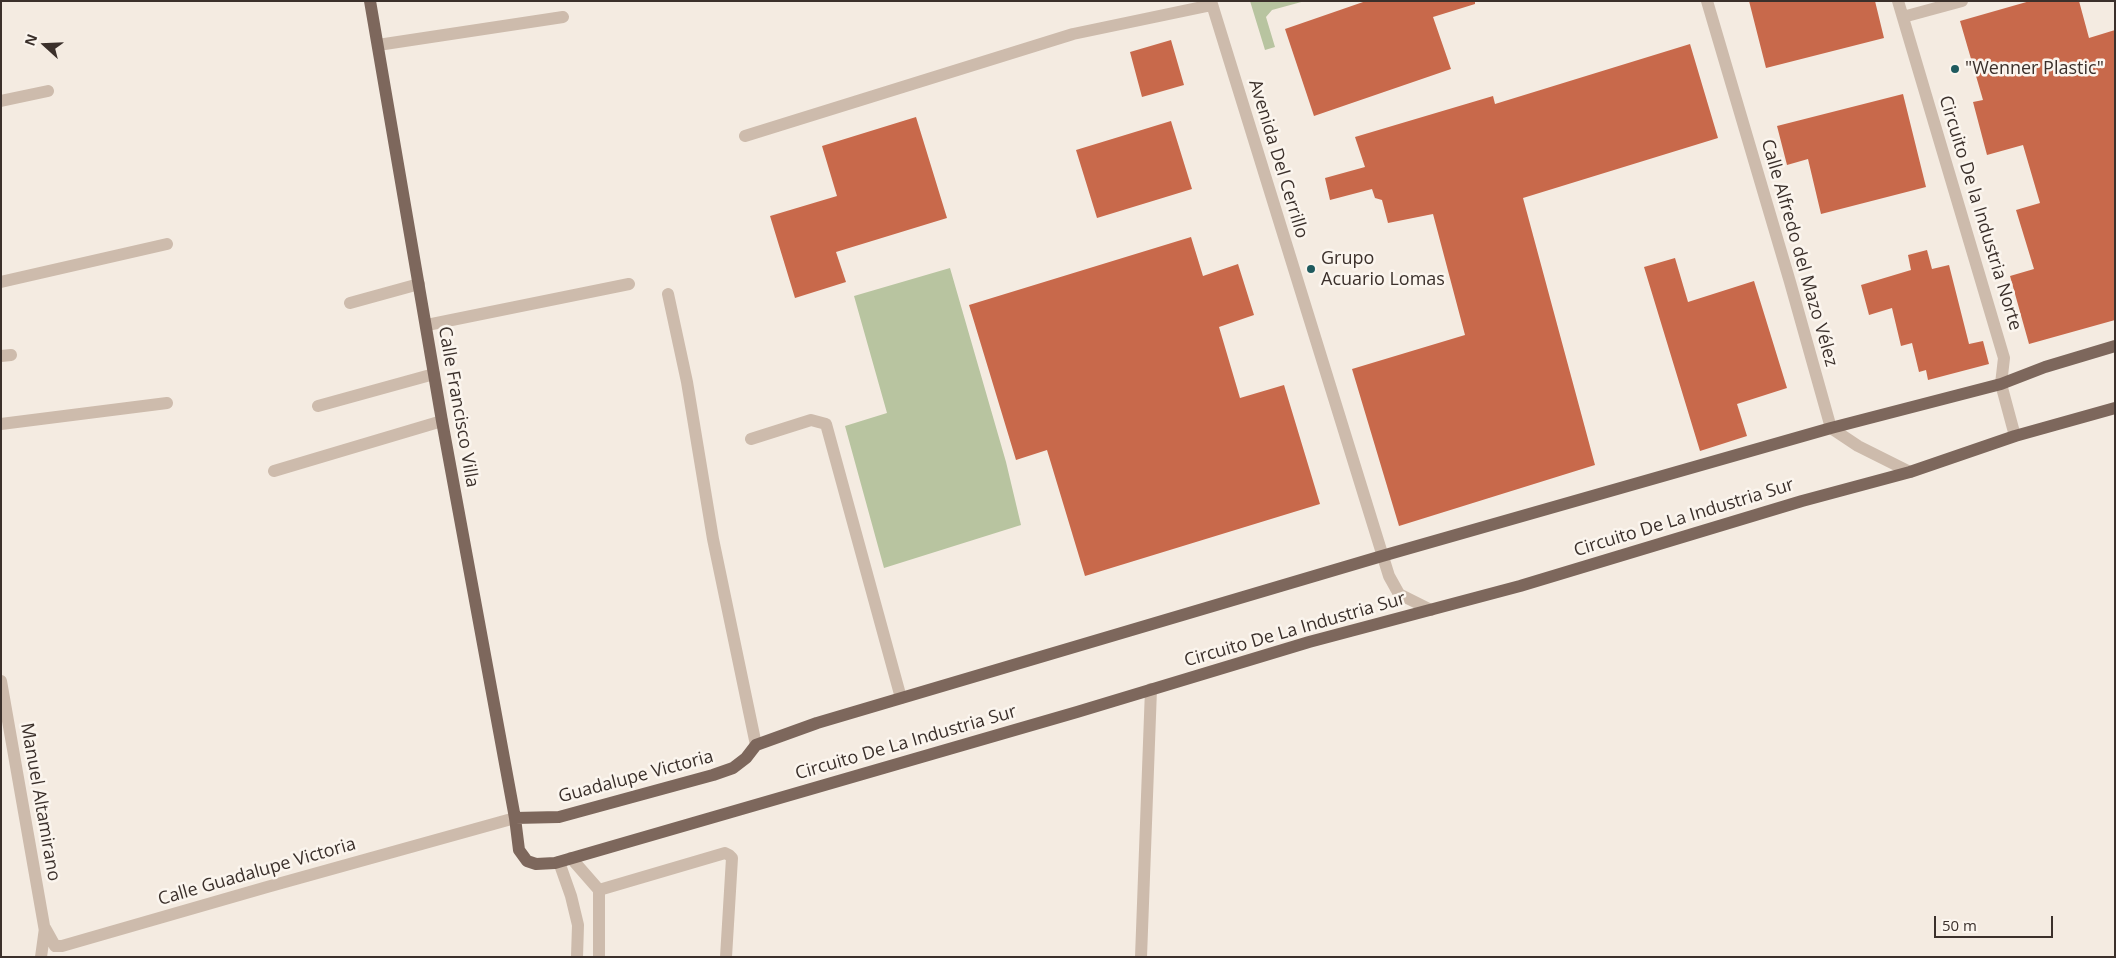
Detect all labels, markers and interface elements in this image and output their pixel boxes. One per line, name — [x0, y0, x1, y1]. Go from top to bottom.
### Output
north arrow — [20, 20, 70, 70]
text: N — [20, 31, 41, 48]
place label: "Wenner Plastic" — [1965, 58, 2104, 80]
marker: "Wenner Plastic" — [1949, 63, 1961, 75]
street label: Avenida Del Cerrillo — [1244, 77, 1312, 241]
street label: Circuito De la Industria Norte — [1934, 93, 2026, 333]
street label: Calle Alfredo del Mazo Vélez — [1756, 137, 1842, 369]
place label: Grupo Acuario Lomas — [1321, 248, 1445, 290]
marker: Grupo Acuario Lomas — [1305, 263, 1317, 275]
street label: Calle Francisco Villa — [433, 325, 483, 489]
street label: Circuito De La Industria Sur — [1571, 474, 1797, 562]
street label: Circuito De La Industria Sur — [1182, 588, 1408, 672]
street label: Circuito De La Industria Sur — [793, 701, 1019, 785]
street label: Manuel Altamirano — [15, 721, 65, 883]
street label: Guadalupe Victoria — [556, 746, 716, 808]
street label: Calle Guadalupe Victoria — [156, 833, 358, 911]
scale bar — [1936, 906, 2055, 938]
text: 50 m — [1942, 915, 1977, 935]

